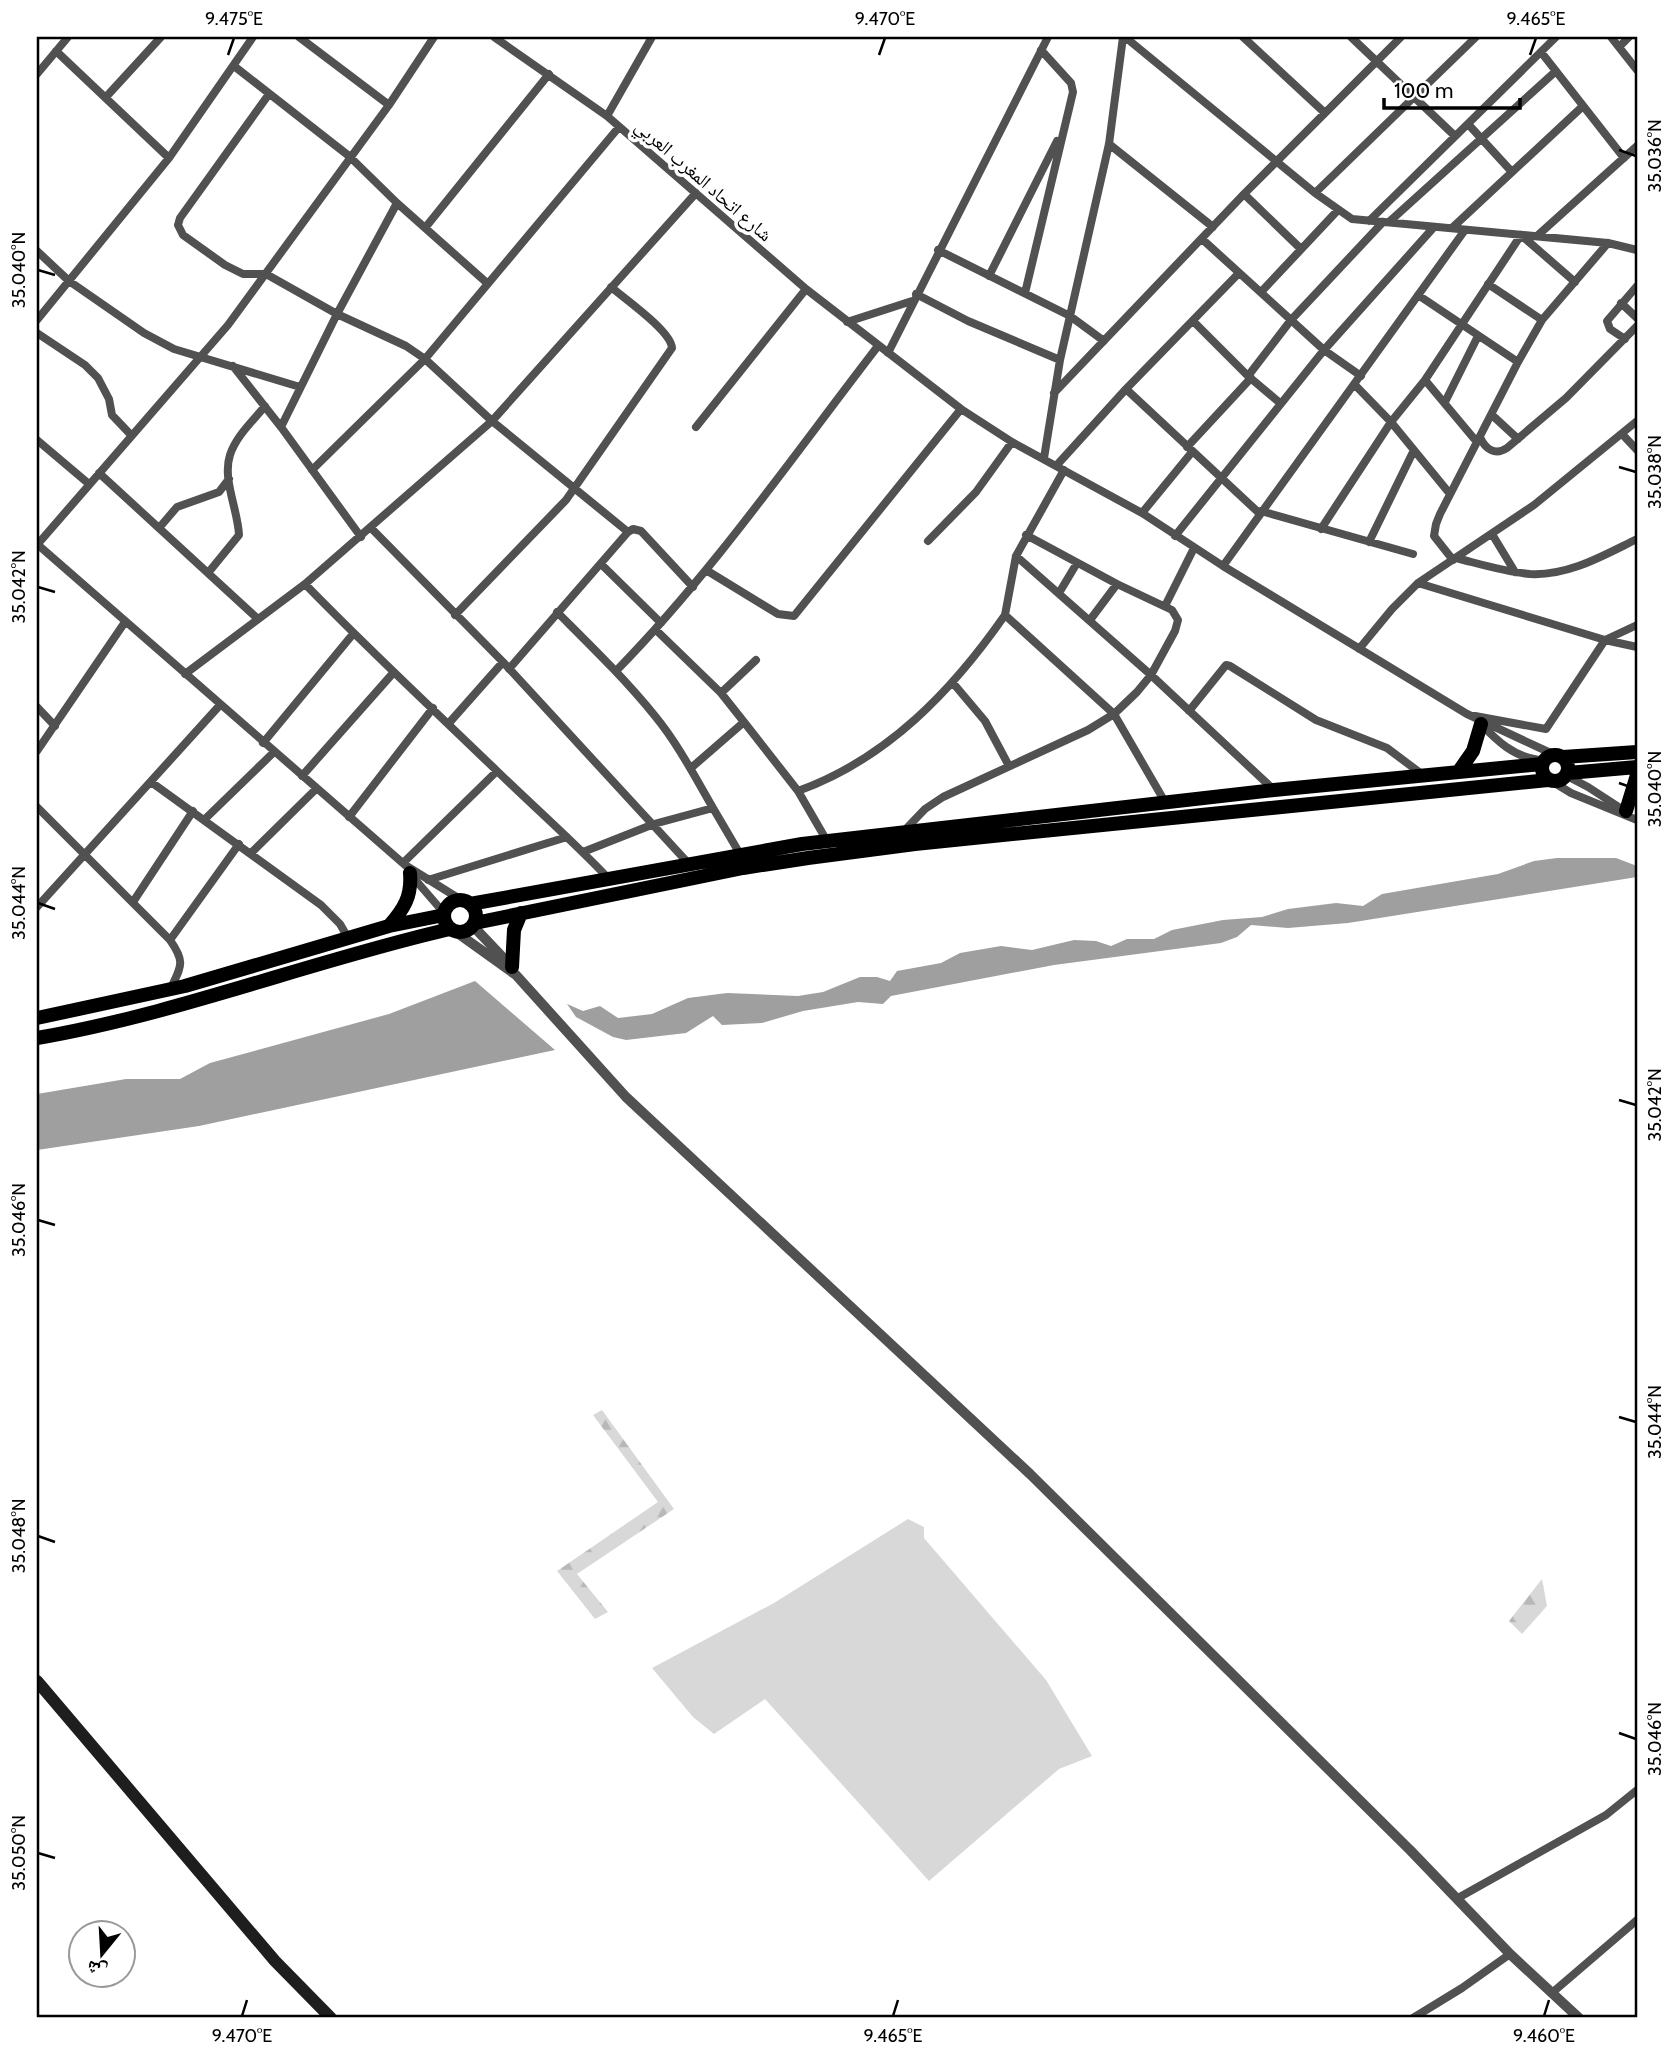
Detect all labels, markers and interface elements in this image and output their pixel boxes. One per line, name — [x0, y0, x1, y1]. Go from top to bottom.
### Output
text: 9.475°E — [205, 8, 263, 30]
text: 9.470°E — [855, 8, 915, 30]
text: 9.465°E — [1506, 8, 1566, 30]
scale bar — [1384, 66, 1520, 110]
text: 100 m — [1394, 78, 1453, 103]
street label: شارع اتحاد المغرب العربي — [628, 115, 777, 249]
text: 35.036°N — [1644, 119, 1666, 193]
text: 35.040°N — [8, 232, 30, 308]
text: 35.038°N — [1644, 435, 1666, 509]
text: 35.042°N — [8, 550, 30, 624]
text: 35.040°N — [1644, 751, 1666, 827]
text: 35.044°N — [8, 866, 30, 940]
text: 35.042°N — [1644, 1068, 1666, 1142]
text: 35.046°N — [8, 1183, 30, 1257]
text: 35.044°N — [1644, 1385, 1666, 1459]
text: 35.048°N — [8, 1499, 30, 1573]
text: 35.046°N — [1644, 1702, 1666, 1776]
text: 35.050°N — [8, 1815, 30, 1891]
north arrow — [66, 1918, 136, 1988]
text: ش — [84, 1956, 110, 1984]
text: 9.470°E — [212, 2025, 272, 2047]
text: 9.465°E — [863, 2025, 923, 2047]
text: 9.460°E — [1513, 2025, 1575, 2047]

